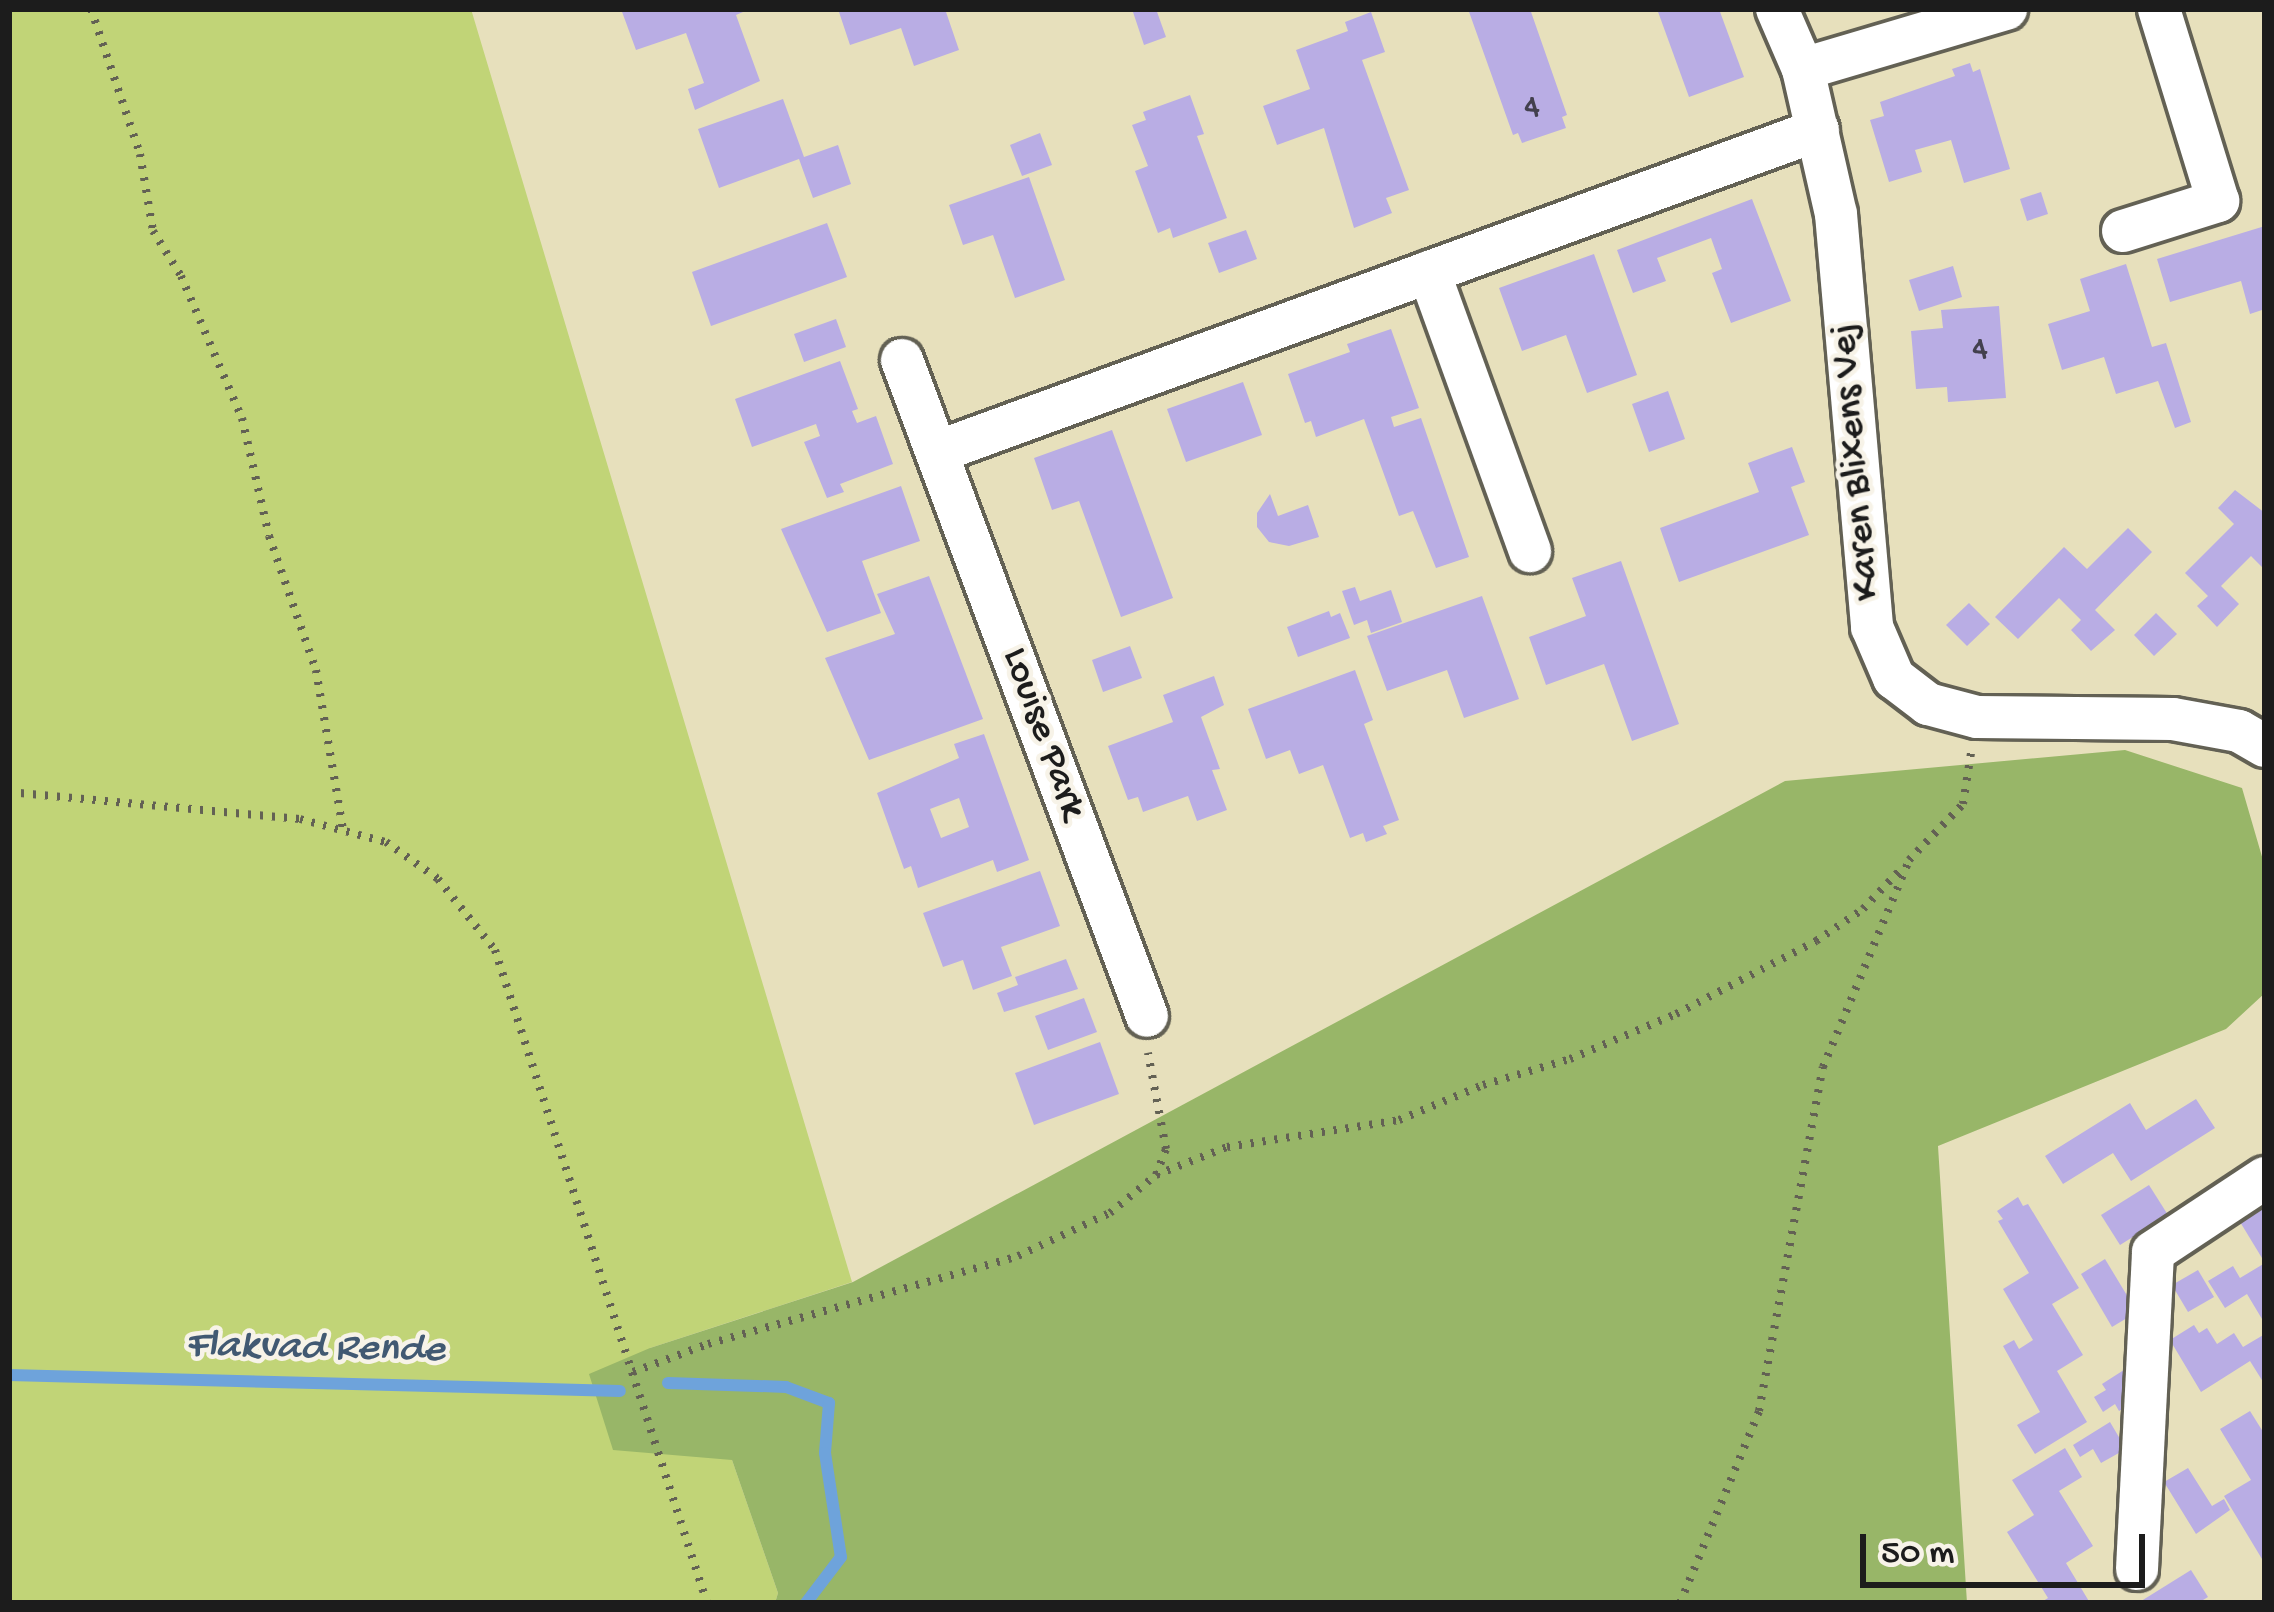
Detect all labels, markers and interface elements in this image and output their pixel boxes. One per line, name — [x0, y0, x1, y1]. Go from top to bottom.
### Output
house number: 4 — [1524, 89, 1540, 129]
street label: Karen Blixens Vej — [1822, 322, 1892, 602]
house number: 4 — [1972, 331, 1988, 371]
street label: Louise Park — [989, 642, 1095, 826]
water label: Flakvad Rende — [185, 1323, 445, 1377]
scale bar — [1866, 1510, 2151, 1584]
text: 50 m — [1881, 1533, 1954, 1576]

